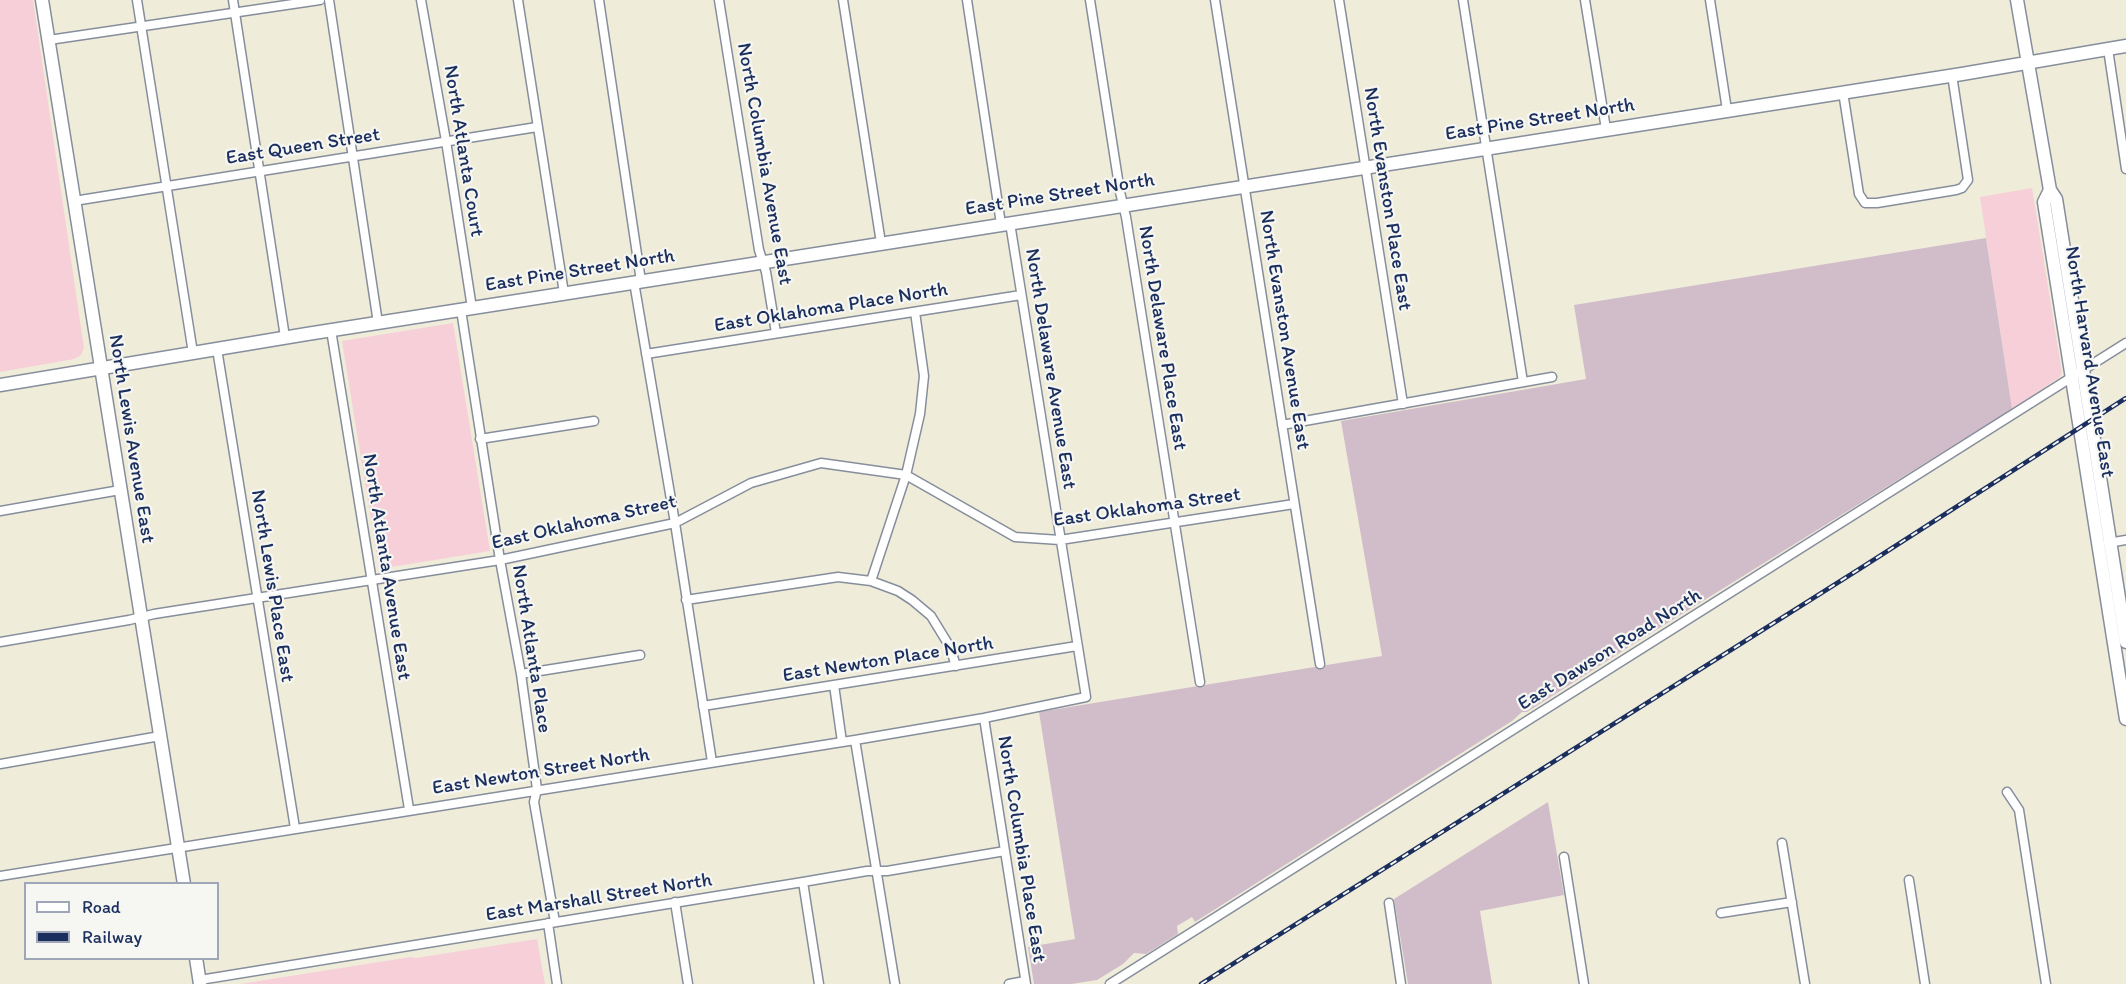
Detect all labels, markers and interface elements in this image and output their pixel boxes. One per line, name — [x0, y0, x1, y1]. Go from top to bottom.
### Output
street label: North Columbia Avenue East — [731, 41, 797, 287]
street label: North Atlanta Court — [438, 64, 488, 238]
street label: North Evanston Place East — [1357, 86, 1417, 312]
street label: East Pine Street North — [1444, 93, 1636, 147]
street label: East Queen Street — [224, 123, 382, 171]
street label: East Pine Street North — [964, 168, 1156, 222]
street label: North Evanston Avenue East — [1253, 209, 1315, 451]
street label: North Delaware Place East — [1132, 224, 1192, 452]
street label: East Pine Street North — [484, 244, 676, 298]
street label: North Harvard Avenue East — [2059, 245, 2119, 479]
street label: North Delaware Avenue East — [1019, 247, 1081, 491]
street label: East Oklahoma Place North — [712, 278, 950, 338]
street label: North Lewis Avenue East — [103, 333, 159, 545]
street label: North Atlanta Avenue East — [356, 452, 416, 682]
street label: East Oklahoma Street — [1052, 483, 1242, 533]
street label: North Lewis Place East — [245, 488, 299, 684]
street label: East Oklahoma Street — [489, 490, 679, 556]
street label: North Atlanta Place — [506, 563, 556, 735]
street label: East Dawson Road North — [1514, 584, 1706, 716]
street label: East Newton Place North — [781, 631, 995, 689]
street label: North Columbia Place East — [991, 734, 1051, 964]
street label: East Newton Street North — [431, 743, 651, 801]
street label: East Marshall Street North — [484, 868, 714, 928]
legend — [24, 882, 219, 960]
text: Road — [82, 896, 121, 918]
text: Railway — [82, 926, 142, 948]

